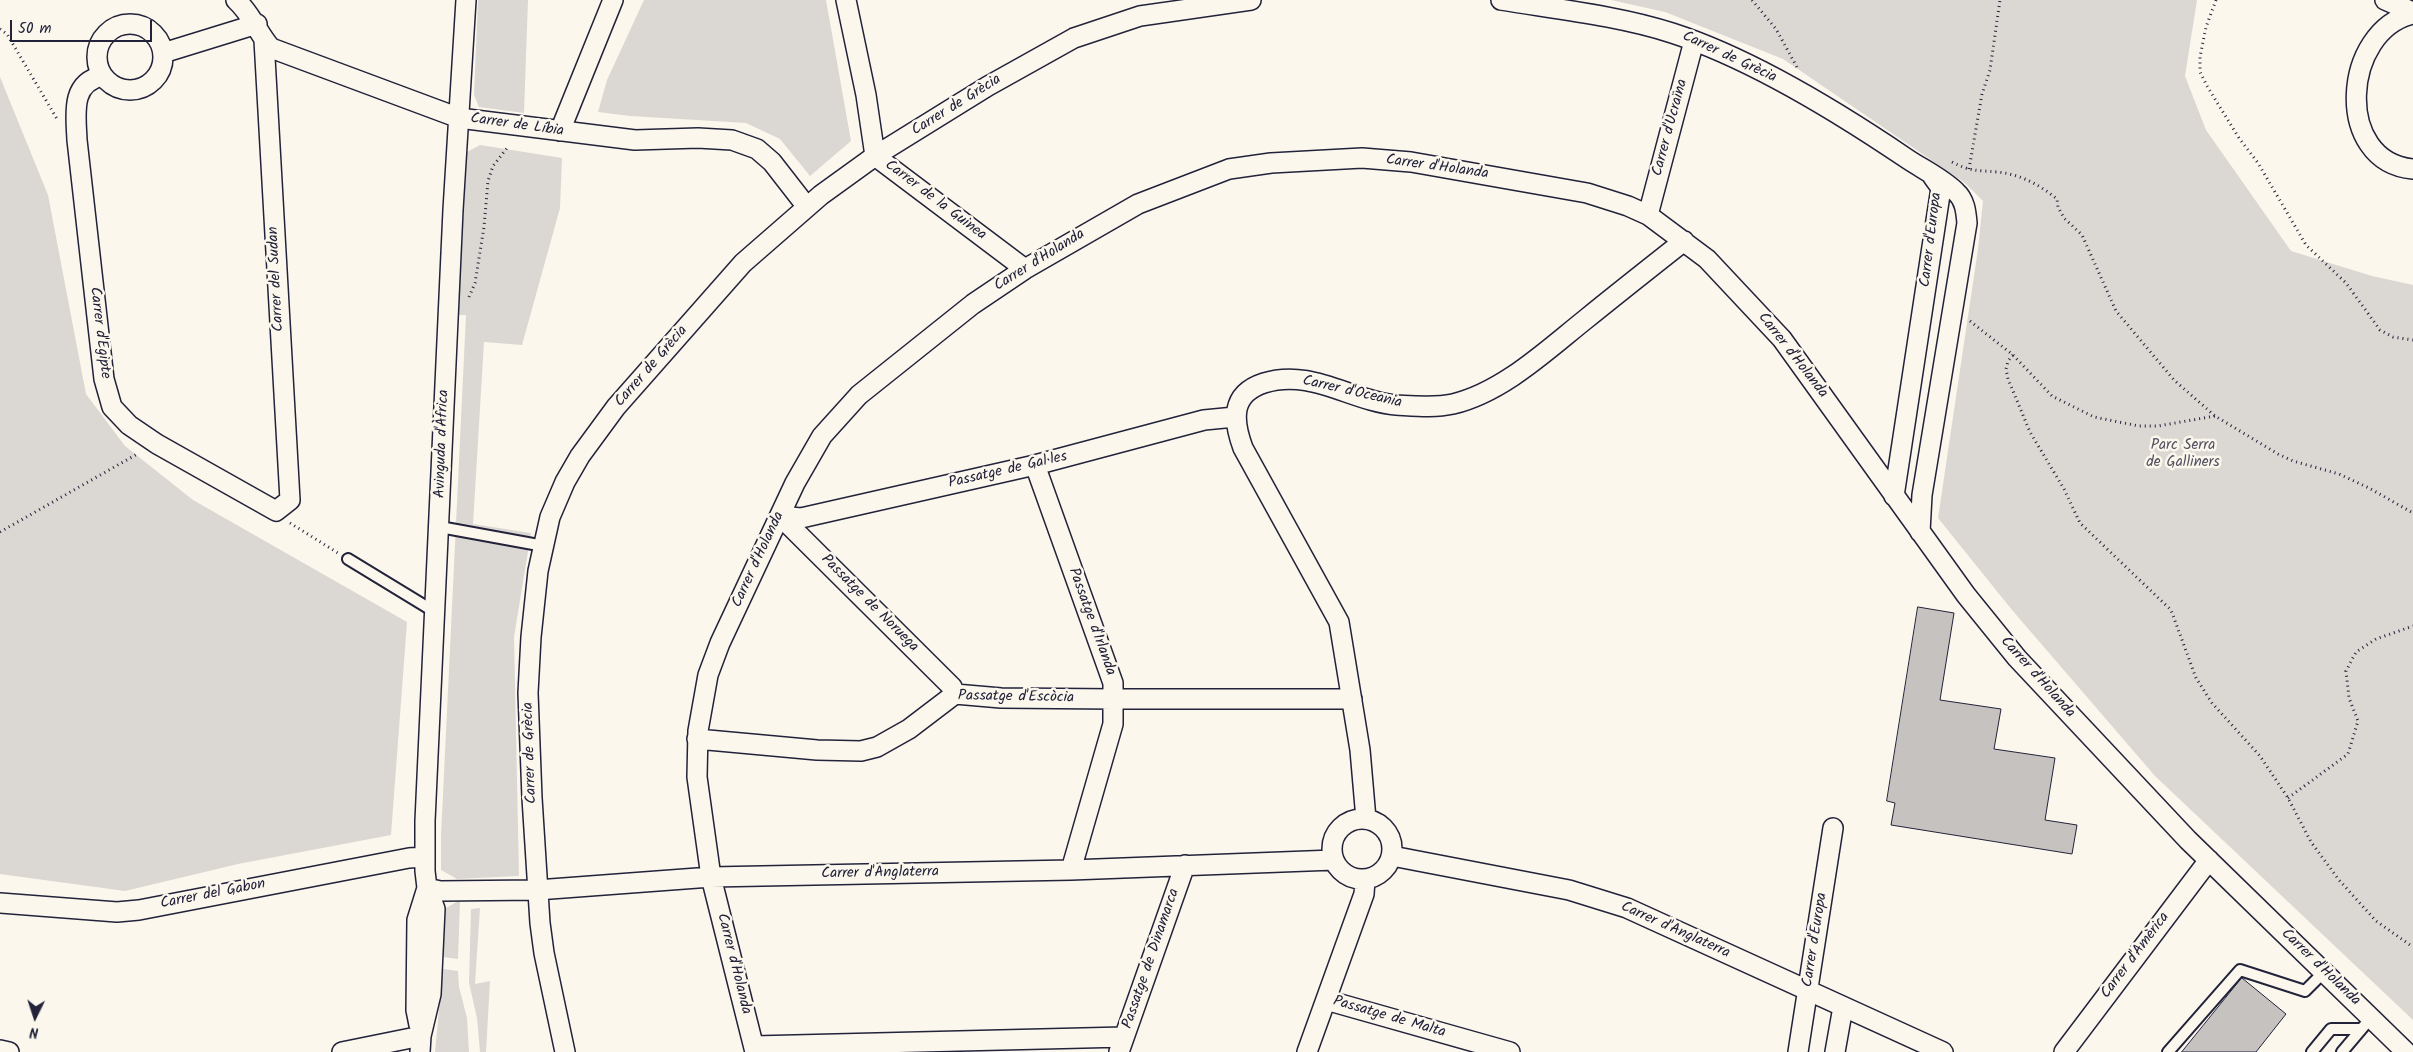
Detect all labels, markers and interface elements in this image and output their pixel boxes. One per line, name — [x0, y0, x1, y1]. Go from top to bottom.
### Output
scale bar — [12, 10, 155, 42]
text: 50 m — [18, 17, 52, 41]
street label: Carrer de Grècia — [1679, 28, 1779, 88]
street label: Carrer de Grècia — [909, 71, 1005, 141]
street label: Carrer d'Ucraïna — [1649, 78, 1693, 178]
street label: Carrer de Líbia — [469, 111, 565, 141]
street label: Carrer d'Holanda — [1385, 152, 1489, 184]
street label: Carrer de la Guinea — [881, 157, 989, 245]
street label: Carrer d'Europa — [1917, 192, 1947, 288]
street label: Carrer del Sudan — [265, 226, 289, 332]
street label: Carrer d'Holanda — [991, 226, 1089, 296]
street label: Carrer d'Egipte — [84, 286, 114, 380]
street label: Carrer d'Holanda — [1753, 310, 1831, 402]
street label: Carrer de Grècia — [612, 323, 692, 411]
street label: Carrer d'Oceania — [1300, 373, 1404, 413]
street label: Avinguda d'Àfrica — [432, 389, 454, 499]
park label: Parc Serra de Galliners — [2146, 437, 2220, 472]
street label: Passatge de Gal·les — [947, 449, 1069, 493]
street label: Carrer d'Holanda — [729, 509, 789, 611]
street label: Passatge de Noruega — [816, 551, 922, 657]
street label: Passatge d'Irlanda — [1063, 566, 1119, 678]
street label: Carrer d'Holanda — [1996, 634, 2078, 722]
street label: Passatge d'Escòcia — [958, 688, 1074, 708]
street label: Carrer de Grècia — [520, 702, 542, 804]
street label: Carrer d'Anglaterra — [821, 864, 939, 884]
street label: Carrer del Gabon — [159, 876, 267, 914]
street label: Passatge de Dinamarca — [1120, 887, 1184, 1031]
street label: Carrer d'Europa — [1800, 892, 1832, 988]
street label: Carrer d'Anglaterra — [1618, 899, 1732, 963]
street label: Carrer d'Amèrica — [2098, 909, 2174, 1003]
street label: Carrer d'Holanda — [712, 912, 754, 1016]
street label: Carrer d'Holanda — [2277, 926, 2363, 1010]
north arrow — [10, 992, 60, 1042]
street label: Passatge de Malta — [1331, 993, 1447, 1043]
text: N — [29, 1021, 39, 1043]

